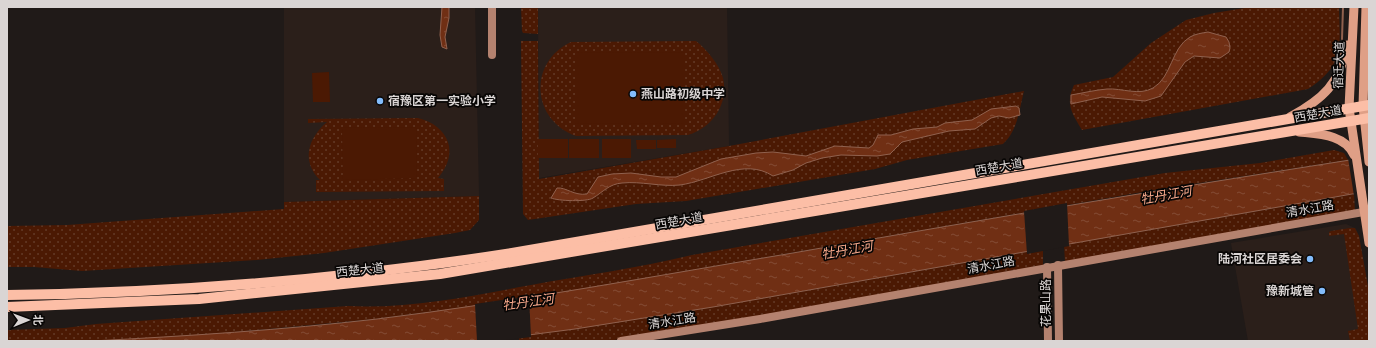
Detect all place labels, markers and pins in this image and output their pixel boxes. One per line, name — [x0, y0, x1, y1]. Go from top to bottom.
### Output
place label: 燕山路初级中学 — [641, 87, 725, 101]
marker: 燕山路初级中学 — [628, 89, 638, 99]
place label: 宿豫区第一实验小学 — [388, 94, 496, 108]
marker: 宿豫区第一实验小学 — [375, 96, 385, 106]
place label: 陆河社区居委会 — [1218, 252, 1302, 266]
marker: 陆河社区居委会 — [1305, 254, 1315, 264]
place label: 豫新城管 — [1266, 284, 1314, 298]
marker: 豫新城管 — [1317, 286, 1327, 296]

